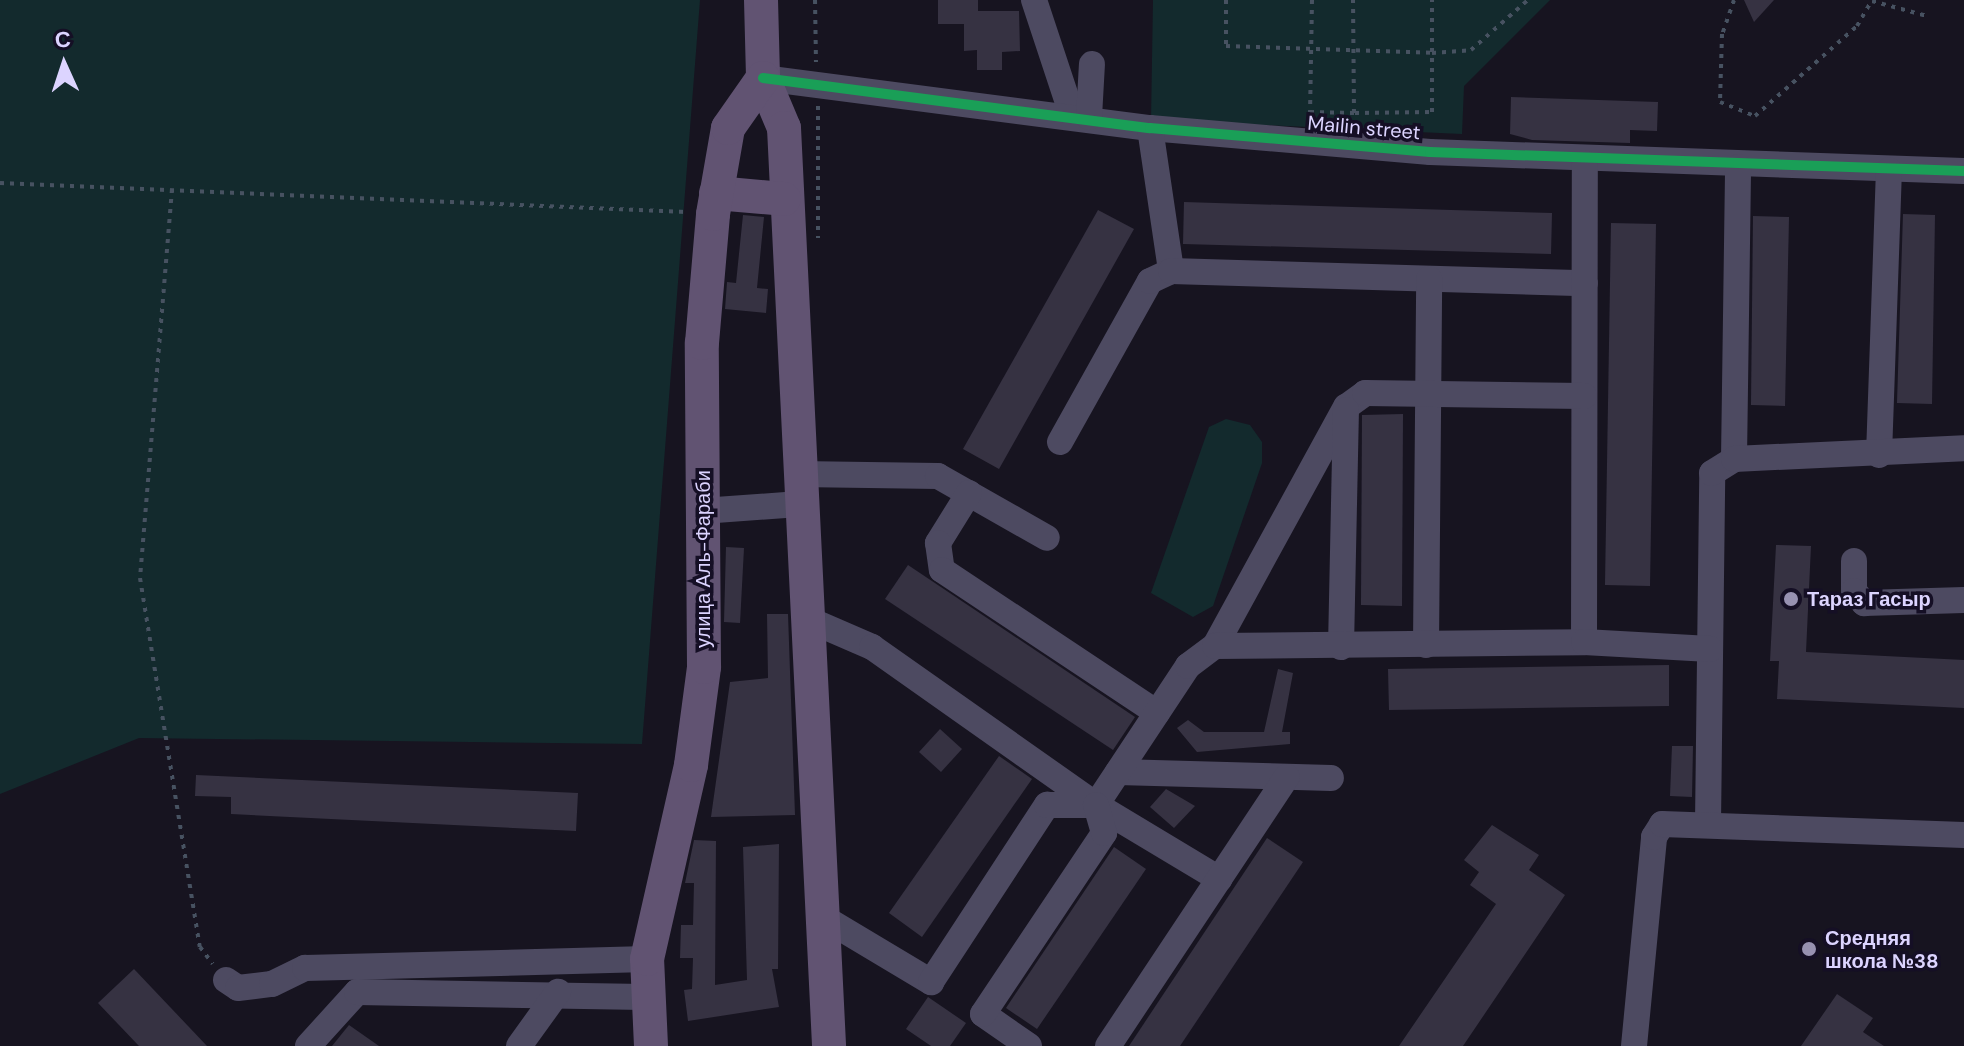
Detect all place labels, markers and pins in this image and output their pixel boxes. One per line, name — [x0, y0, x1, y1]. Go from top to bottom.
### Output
place label: Тараз Гасыр — [1807, 587, 1931, 611]
marker: Тараз Гасыр — [1782, 590, 1800, 608]
place label: Средняя школа №38 — [1825, 926, 1939, 973]
marker: Средняя школа №38 — [1800, 940, 1818, 958]

